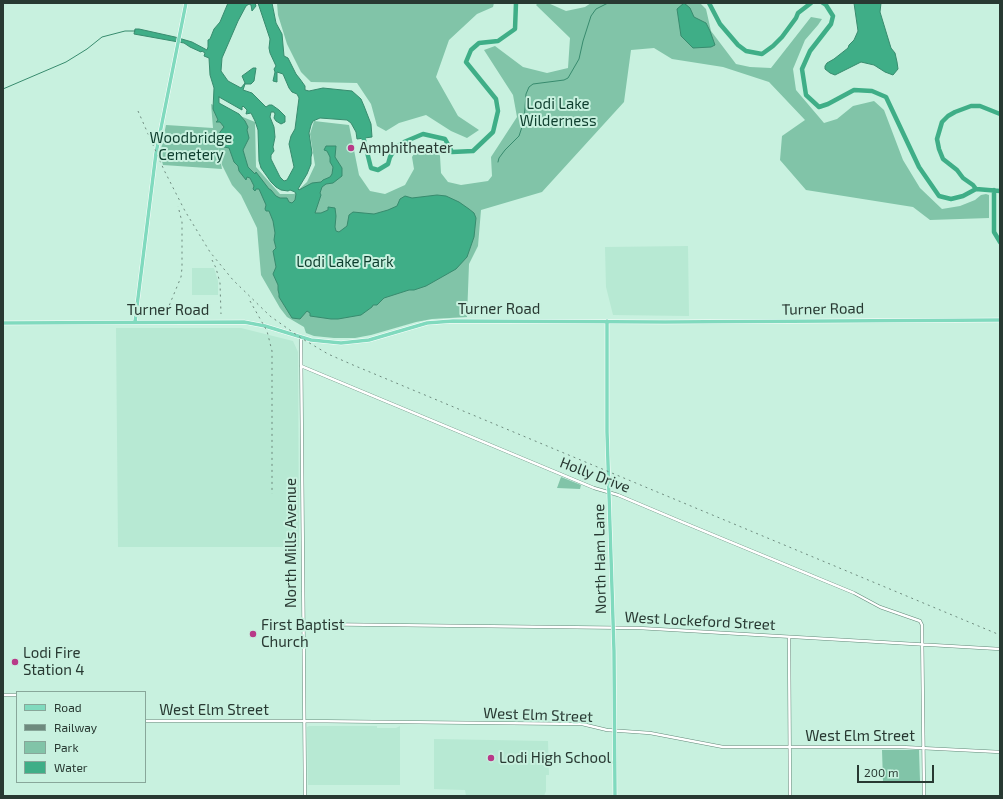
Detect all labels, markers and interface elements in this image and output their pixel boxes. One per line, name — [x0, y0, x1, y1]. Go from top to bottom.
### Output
park label: Lodi Lake Wilderness — [519, 95, 597, 130]
park label: Woodbridge Cemetery — [150, 129, 232, 164]
place label: Amphitheater — [359, 139, 453, 157]
marker: Amphitheater — [346, 143, 356, 153]
park label: Lodi Lake Park — [296, 253, 394, 271]
street label: Turner Road — [782, 299, 864, 319]
street label: Turner Road — [458, 300, 540, 318]
street label: Turner Road — [127, 301, 209, 319]
street label: Holly Drive — [557, 453, 633, 497]
street label: North Mills Avenue — [282, 478, 300, 608]
street label: North Ham Lane — [590, 504, 610, 614]
street label: West Lockeford Street — [624, 608, 776, 634]
place label: First Baptist Church — [261, 616, 344, 651]
marker: First Baptist Church — [248, 629, 258, 639]
place label: Lodi Fire Station 4 — [23, 644, 85, 679]
marker: Lodi Fire Station 4 — [10, 657, 20, 667]
legend — [16, 691, 146, 783]
text: Road — [54, 700, 82, 714]
street label: West Elm Street — [159, 701, 269, 719]
street label: West Elm Street — [483, 704, 593, 726]
text: Railway — [54, 720, 97, 734]
street label: West Elm Street — [805, 727, 915, 745]
text: Park — [54, 740, 79, 754]
place label: Lodi High School — [499, 749, 611, 767]
marker: Lodi High School — [486, 753, 496, 763]
scale bar — [859, 757, 936, 783]
text: Water — [54, 760, 88, 774]
text: 200 m — [864, 765, 898, 779]

